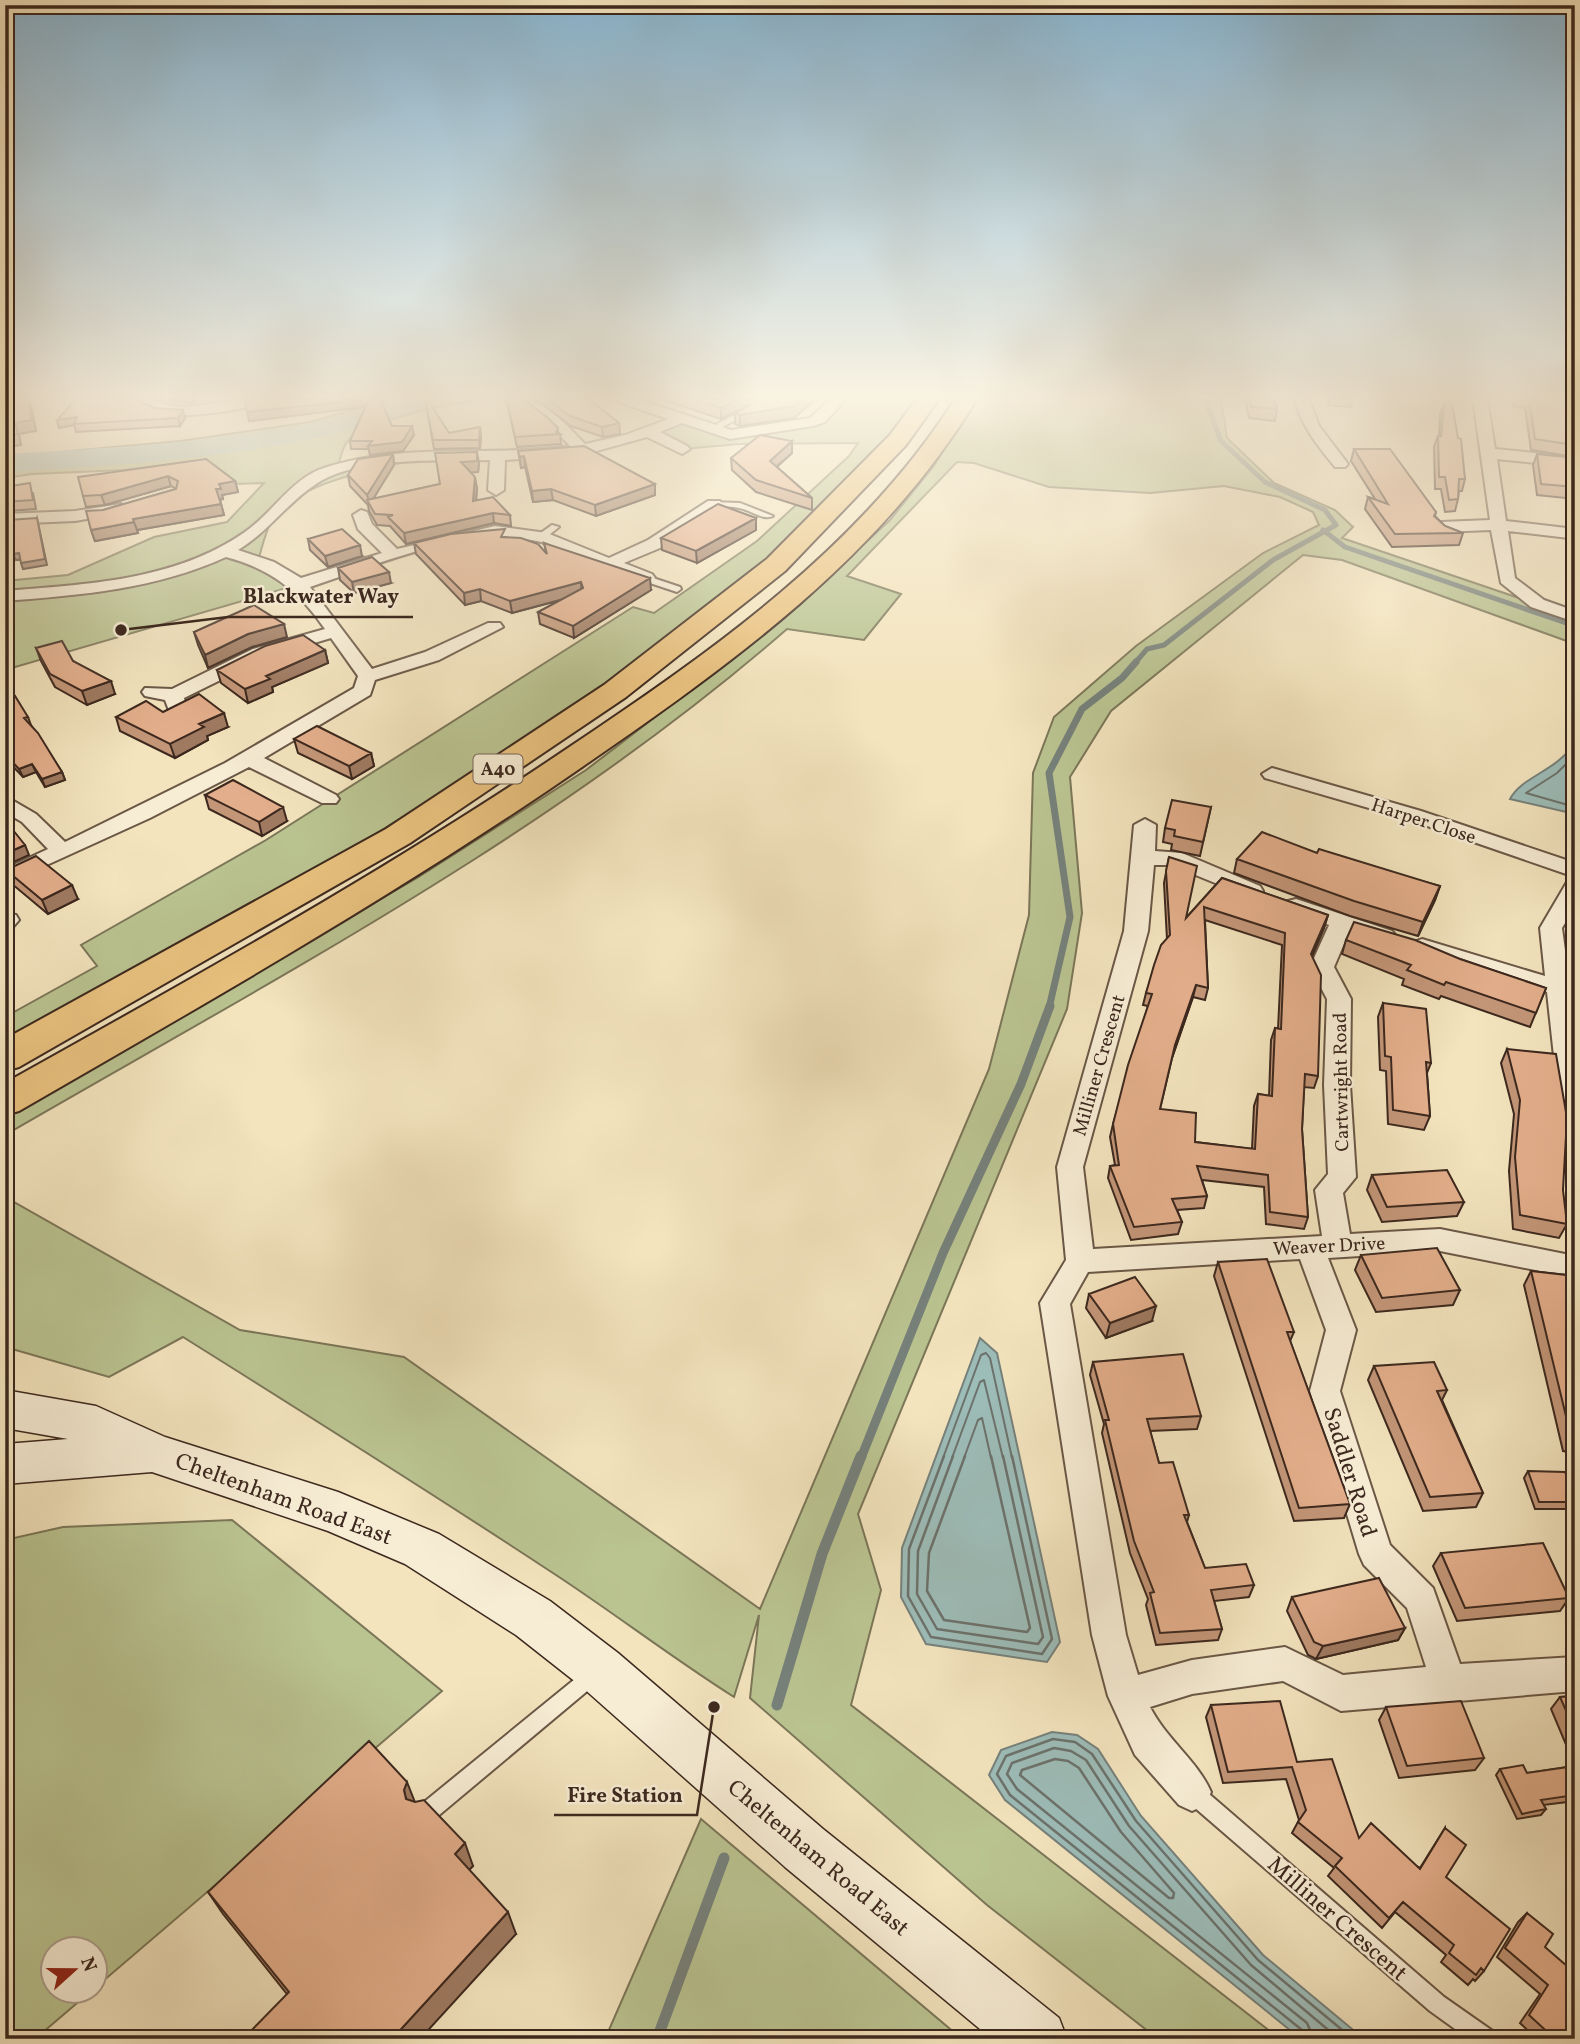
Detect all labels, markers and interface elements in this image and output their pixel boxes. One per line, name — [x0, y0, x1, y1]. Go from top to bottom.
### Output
callout: Blackwater Way — [228, 575, 413, 617]
text: Blackwater Way — [243, 583, 399, 612]
road number: A40 — [474, 754, 522, 784]
street label: Harper Close — [1368, 793, 1479, 851]
street label: Milliner Crescent — [1067, 992, 1133, 1139]
street label: Cartwright Road — [1328, 1012, 1356, 1152]
street label: Weaver Drive — [1272, 1231, 1386, 1263]
street label: Saddler Road — [1314, 1404, 1384, 1541]
street label: Cheltenham Road East — [170, 1446, 396, 1554]
callout: Fire Station — [554, 1773, 697, 1815]
street label: Cheltenham Road East — [720, 1773, 916, 1944]
text: Fire Station — [567, 1782, 683, 1811]
street label: Milliner Crescent — [1260, 1850, 1414, 1989]
north arrow — [38, 1936, 108, 2006]
text: N — [73, 1954, 103, 1976]

